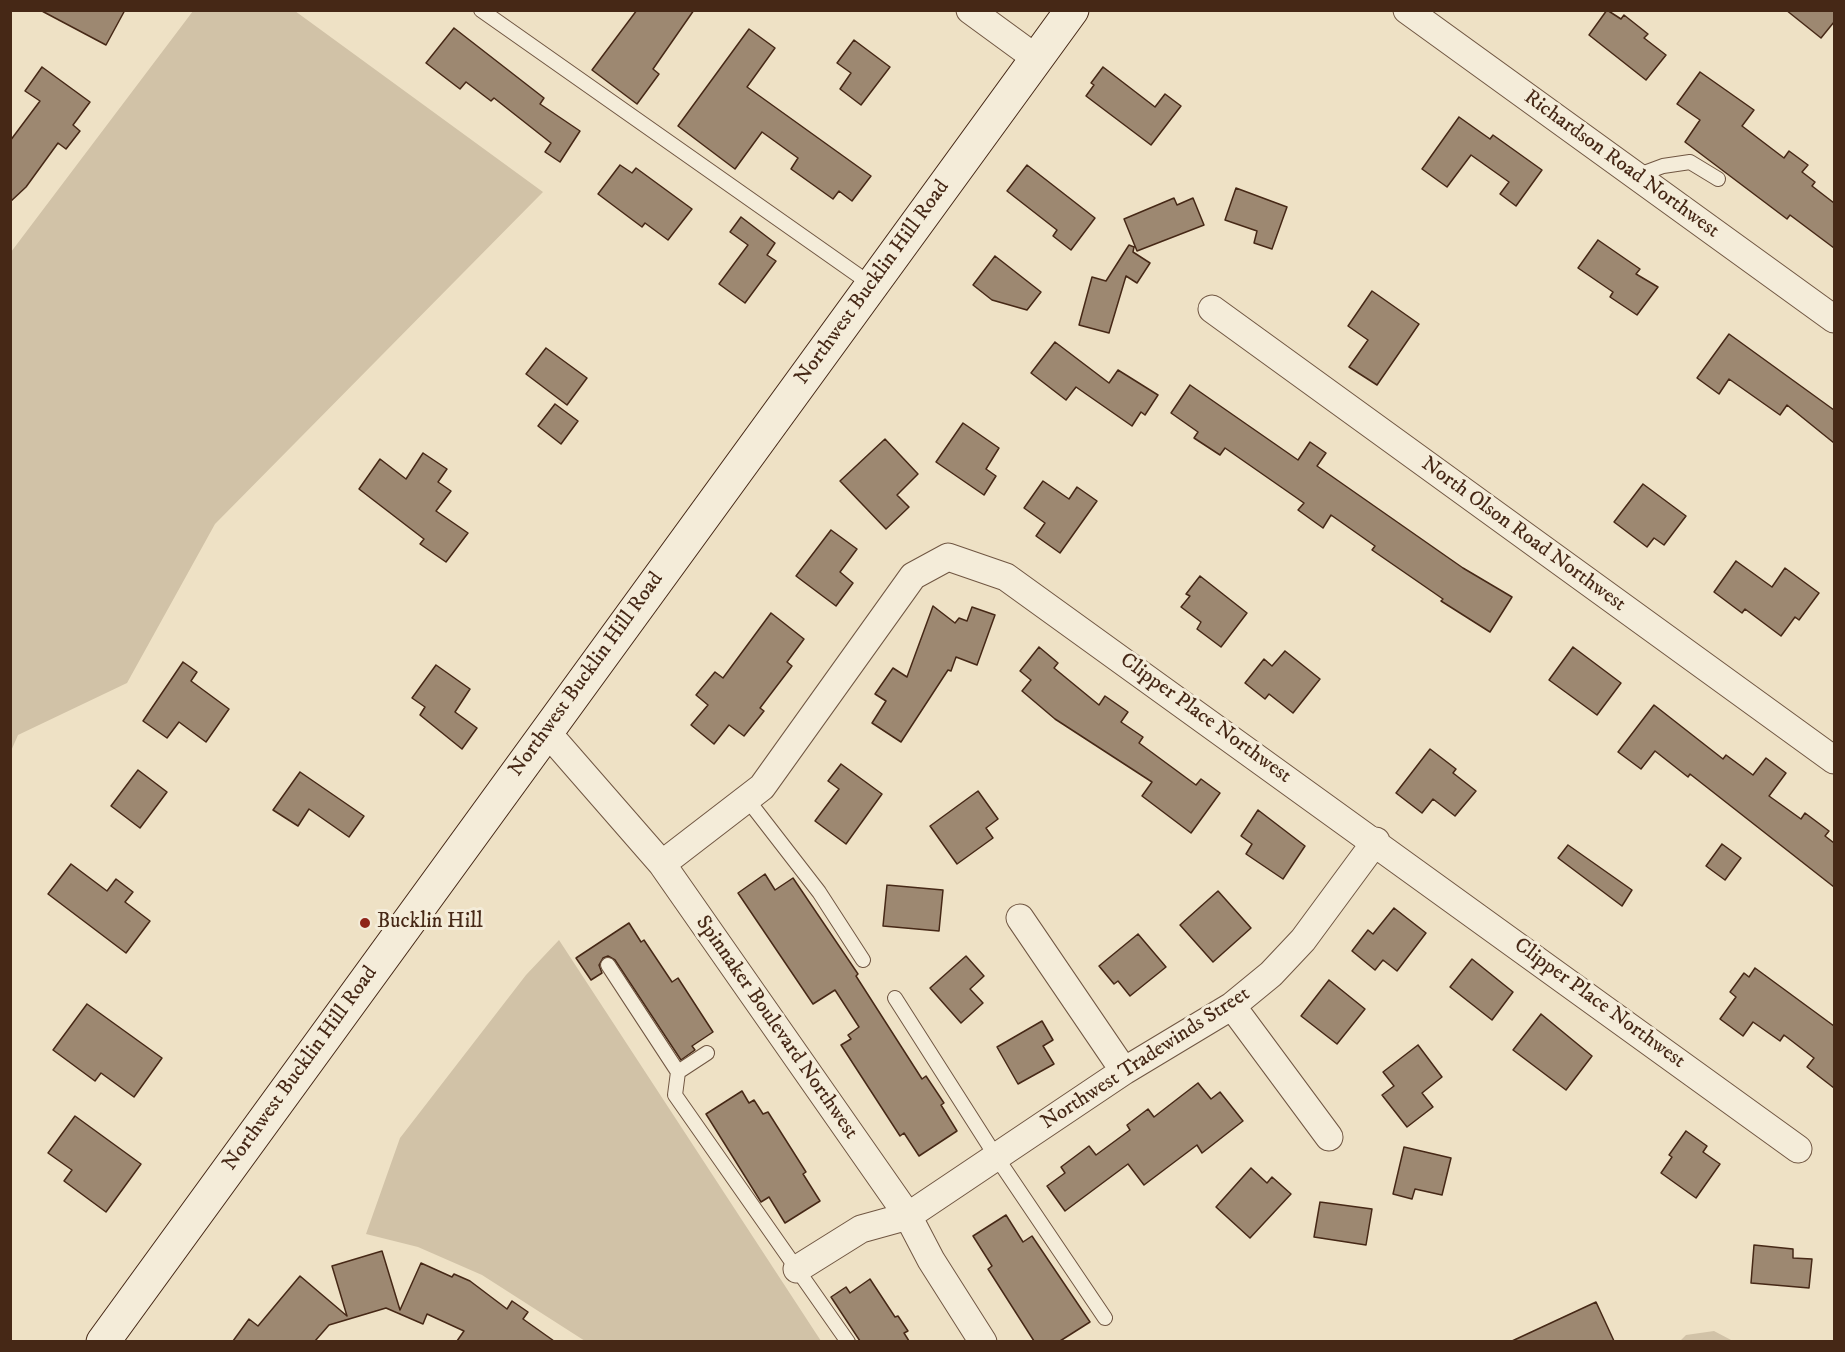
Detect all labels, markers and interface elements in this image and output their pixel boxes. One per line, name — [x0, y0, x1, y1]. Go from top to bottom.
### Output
street label: Richardson Road Northwest — [1518, 86, 1724, 244]
street label: Northwest Bucklin Hill Road — [790, 176, 956, 390]
street label: North Olson Road Northwest — [1416, 452, 1630, 618]
street label: Northwest Bucklin Hill Road — [504, 568, 670, 782]
street label: Clipper Place Northwest — [1114, 648, 1296, 790]
place label: Bucklin Hill — [377, 910, 483, 936]
street label: Spinnaker Boulevard Northwest — [689, 912, 863, 1144]
marker: Bucklin Hill — [358, 916, 372, 930]
street label: Clipper Place Northwest — [1508, 933, 1690, 1075]
street label: Northwest Bucklin Hill Road — [218, 962, 384, 1176]
street label: Northwest Tradewinds Street — [1037, 982, 1255, 1136]

